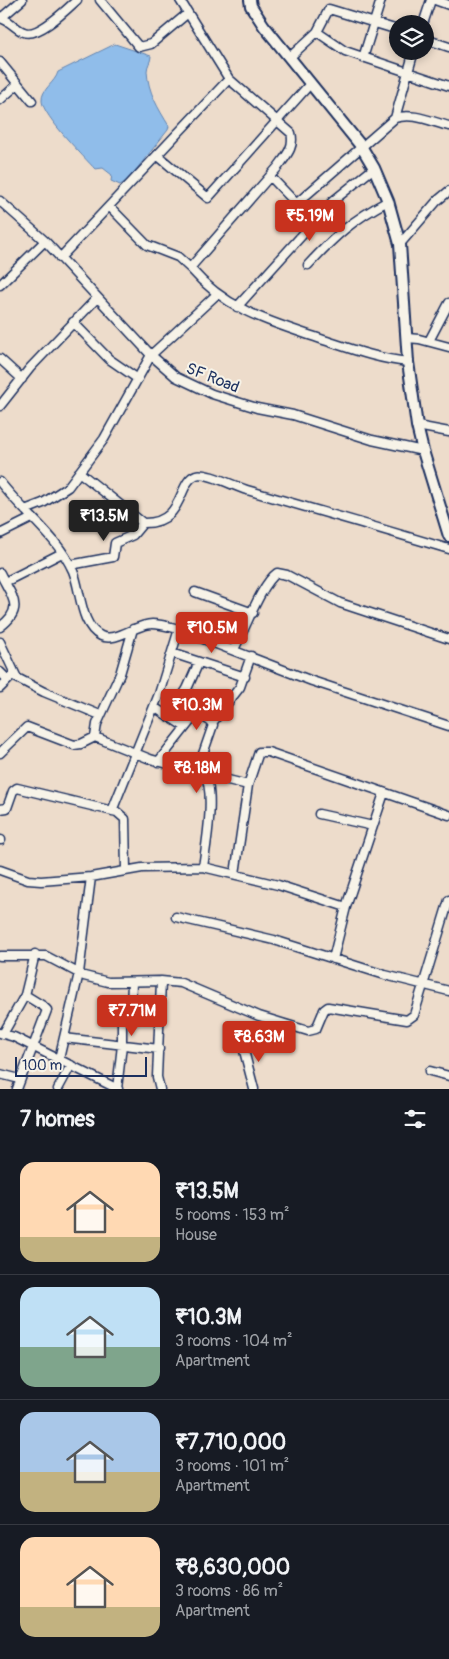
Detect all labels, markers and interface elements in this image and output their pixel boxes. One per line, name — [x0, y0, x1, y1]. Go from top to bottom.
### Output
map controls — [389, 15, 434, 60]
button: layers — [389, 15, 434, 60]
pin: ₹5.19M — [269, 200, 351, 242]
text: ₹5.19M — [286, 206, 334, 226]
street label: SF Road — [183, 358, 242, 398]
pin: ₹13.5M — [63, 500, 145, 542]
text: ₹13.5M — [80, 506, 128, 526]
pin: ₹10.5M — [171, 612, 253, 654]
text: ₹10.5M — [187, 618, 237, 638]
pin: ₹10.3M — [156, 688, 238, 731]
text: ₹10.3M — [172, 695, 222, 715]
pin: ₹8.18M — [156, 752, 238, 794]
text: ₹8.18M — [173, 758, 221, 778]
pin: ₹7.71M — [91, 994, 173, 1037]
text: ₹7.71M — [108, 1001, 156, 1021]
pin: ₹8.63M — [218, 1020, 300, 1063]
text: ₹8.63M — [234, 1027, 284, 1047]
scale bar — [15, 1054, 148, 1077]
text: 100 m — [22, 1057, 62, 1074]
icon: filters — [401, 1105, 429, 1133]
text: 7 homes — [20, 1106, 95, 1133]
text: ₹13.5M — [175, 1178, 239, 1205]
icon: home — [60, 1182, 120, 1242]
text: 5 rooms · 153 m² — [175, 1205, 290, 1225]
text: House — [175, 1225, 217, 1245]
text: ₹10.3M — [175, 1304, 242, 1331]
icon: home — [60, 1307, 120, 1367]
text: 3 rooms · 104 m² — [175, 1331, 292, 1351]
text: Apartment — [175, 1351, 250, 1371]
text: ₹7,710,000 — [175, 1429, 286, 1456]
icon: home — [60, 1432, 120, 1492]
text: 3 rooms · 101 m² — [175, 1456, 289, 1476]
text: Apartment — [175, 1476, 250, 1496]
text: ₹8,630,000 — [175, 1554, 290, 1581]
icon: home — [60, 1557, 120, 1617]
text: 3 rooms · 86 m² — [175, 1581, 283, 1601]
text: Apartment — [175, 1601, 250, 1621]

